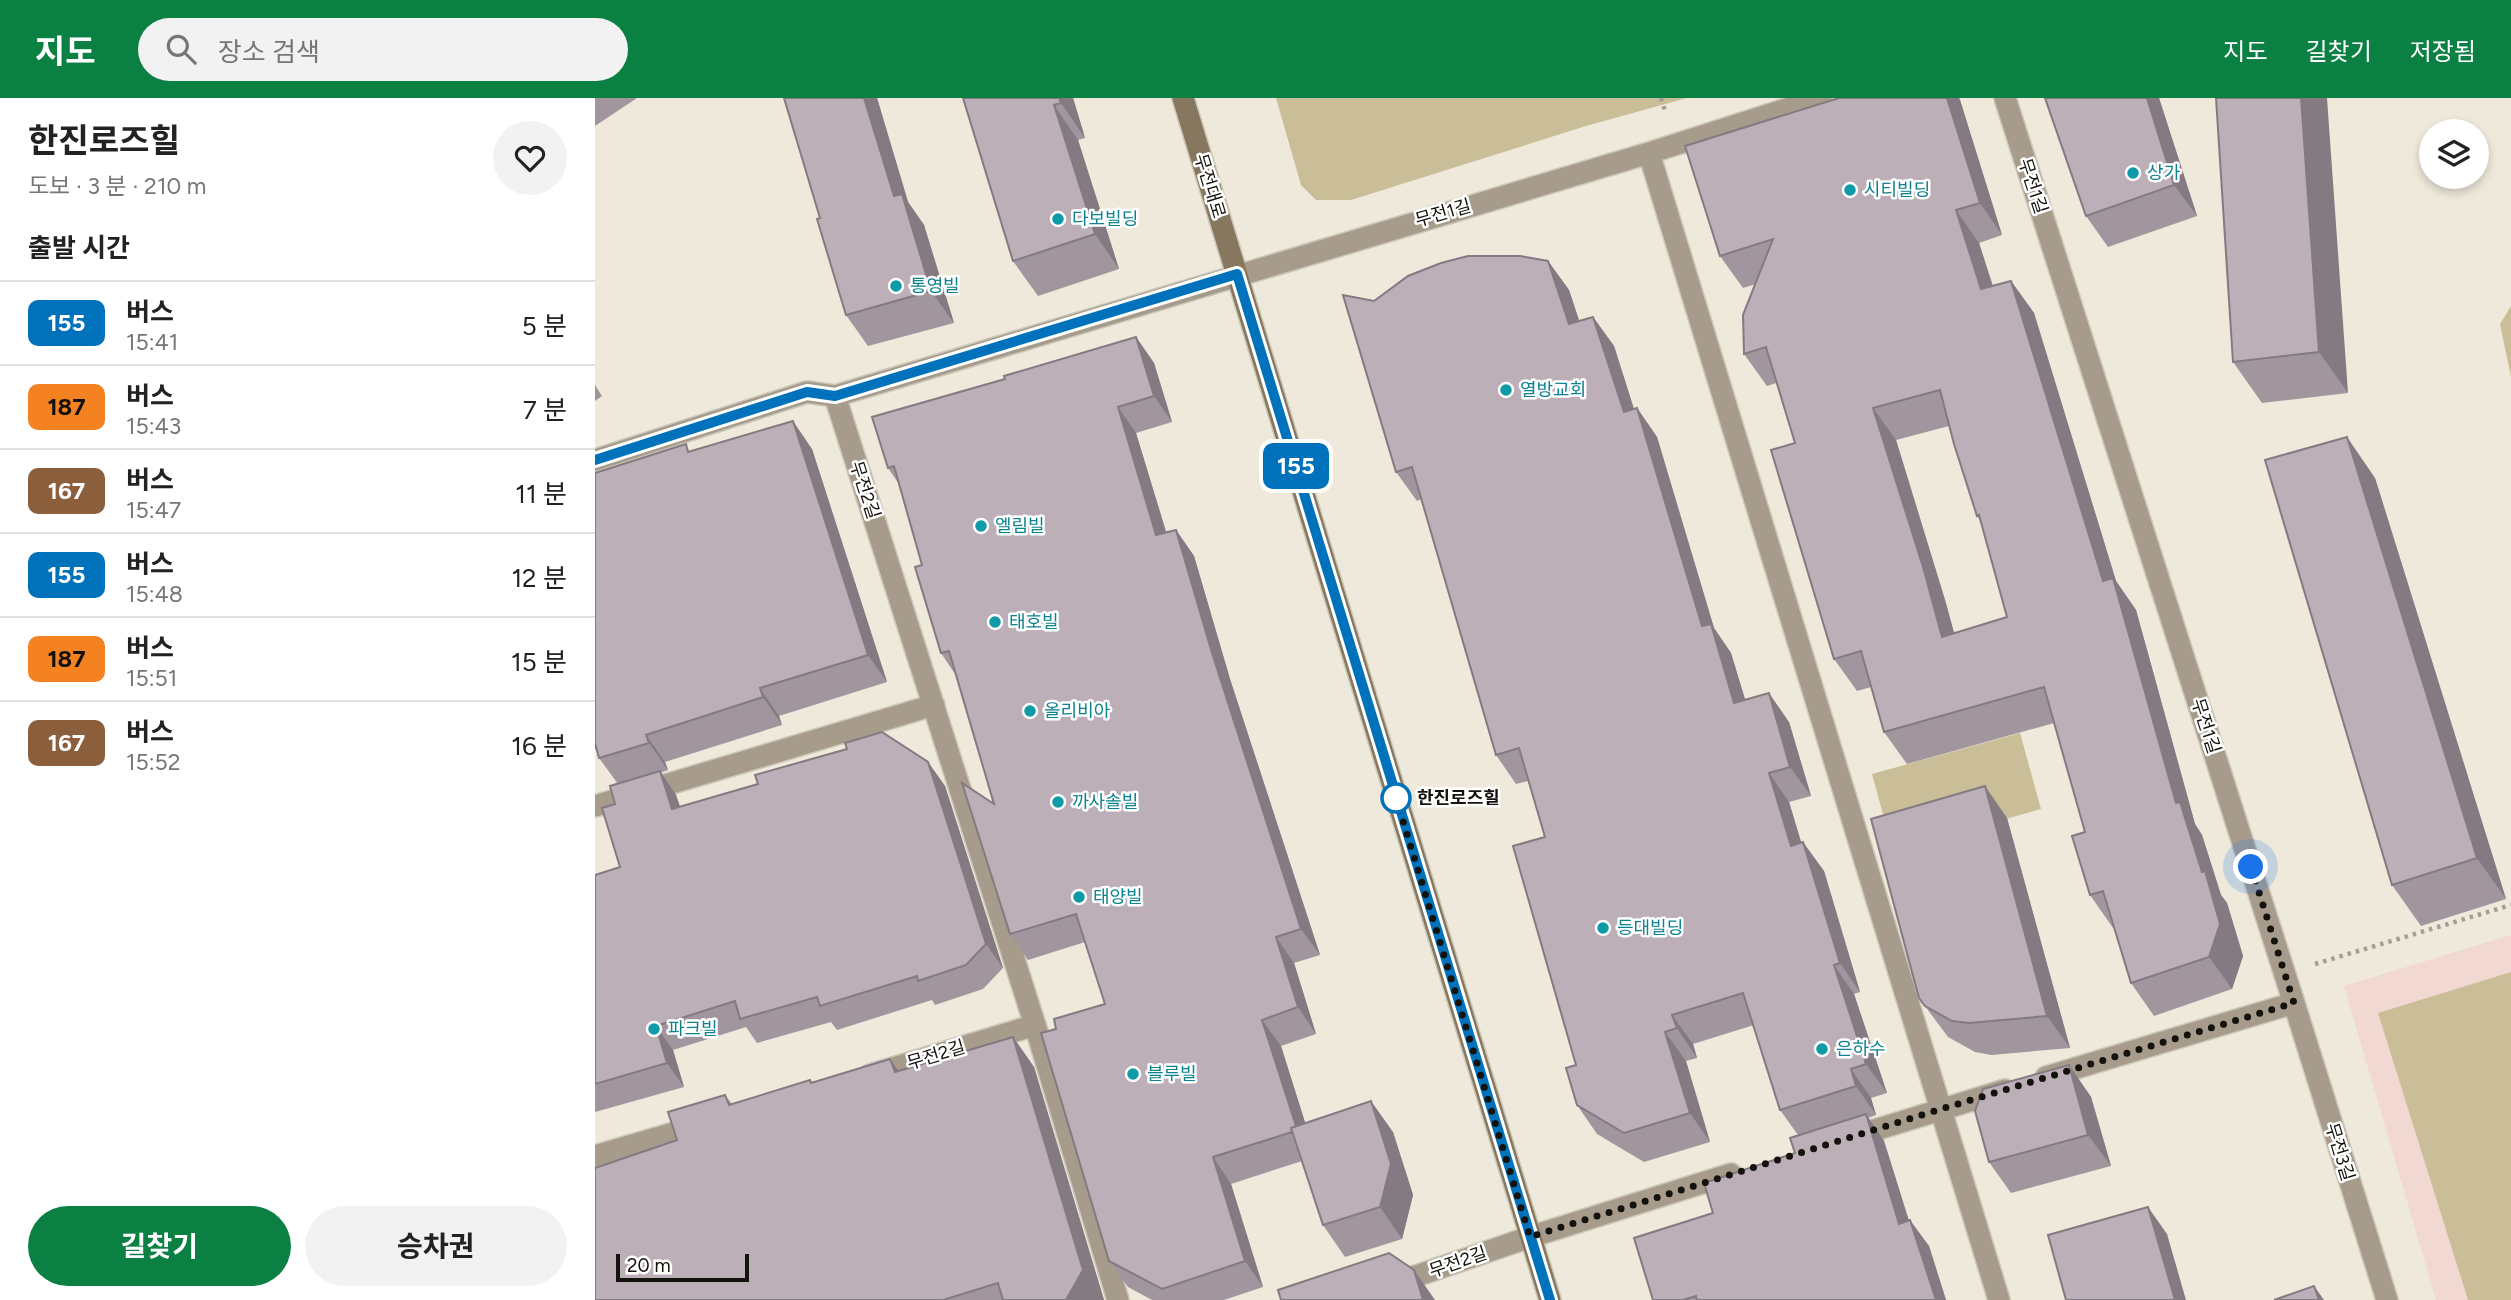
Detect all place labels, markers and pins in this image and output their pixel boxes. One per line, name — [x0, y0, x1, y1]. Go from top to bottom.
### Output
place label: 상가 — [2147, 162, 2181, 184]
marker: 상가 — [2125, 165, 2141, 181]
place label: 시티빌딩 — [1864, 179, 1930, 201]
marker: 시티빌딩 — [1842, 182, 1858, 198]
place label: 다보빌딩 — [1072, 208, 1138, 230]
marker: 다보빌딩 — [1050, 211, 1066, 227]
place label: 통영빌 — [910, 275, 960, 297]
marker: 통영빌 — [888, 278, 904, 294]
place label: 열방교회 — [1520, 379, 1586, 401]
marker: 열방교회 — [1498, 382, 1514, 398]
place label: 엘림빌 — [995, 515, 1045, 537]
marker: 엘림빌 — [973, 518, 989, 534]
place label: 태호빌 — [1009, 611, 1059, 633]
marker: 태호빌 — [987, 614, 1003, 630]
place label: 올리비아 — [1044, 700, 1111, 722]
marker: 올리비아 — [1022, 703, 1038, 719]
marker: 한진로즈힐 — [1381, 783, 1411, 813]
place label: 한진로즈힐 — [1417, 787, 1500, 809]
place label: 까사솔빌 — [1072, 791, 1138, 813]
marker: 까사솔빌 — [1050, 794, 1066, 810]
place label: 태양빌 — [1093, 886, 1143, 908]
marker: 태양빌 — [1071, 889, 1087, 905]
place label: 등대빌딩 — [1617, 917, 1683, 939]
marker: 등대빌딩 — [1595, 920, 1611, 936]
place label: 파크빌 — [668, 1018, 718, 1040]
marker: 파크빌 — [646, 1021, 662, 1037]
place label: 은하수 — [1836, 1038, 1886, 1060]
marker: 은하수 — [1814, 1041, 1830, 1057]
place label: 블루빌 — [1147, 1063, 1197, 1085]
marker: 블루빌 — [1125, 1066, 1141, 1082]

